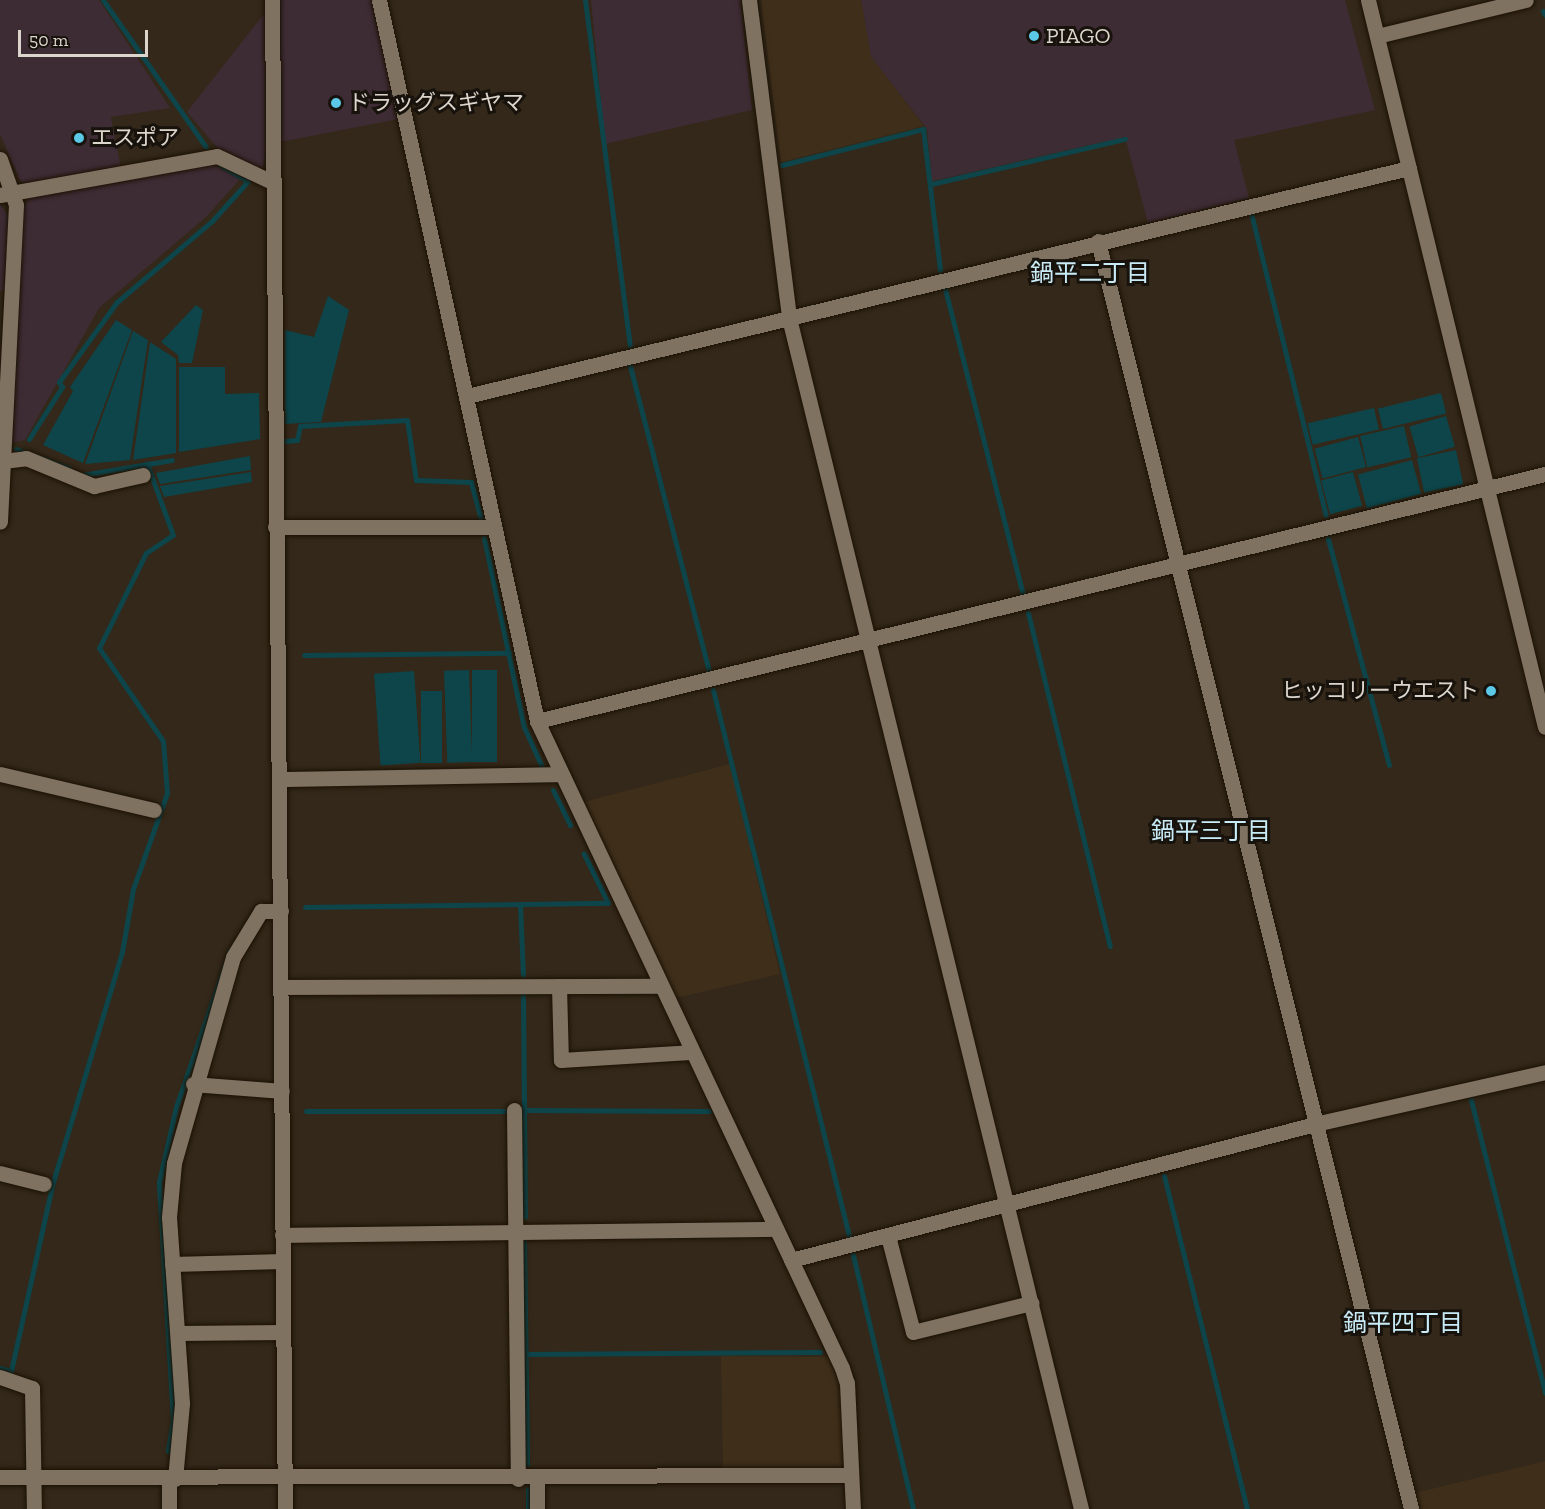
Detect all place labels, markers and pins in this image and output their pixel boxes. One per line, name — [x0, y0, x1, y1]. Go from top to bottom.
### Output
place label: PIAGO — [1046, 23, 1111, 49]
marker: PIAGO — [1027, 29, 1041, 43]
place label: ドラッグスギヤマ — [348, 90, 524, 116]
marker: ドラッグスギヤマ — [329, 96, 343, 110]
place label: エスポア — [91, 125, 179, 151]
marker: エスポア — [72, 131, 86, 145]
place label: ヒッコリーウエスト — [1281, 678, 1479, 704]
marker: ヒッコリーウエスト — [1484, 684, 1498, 698]

